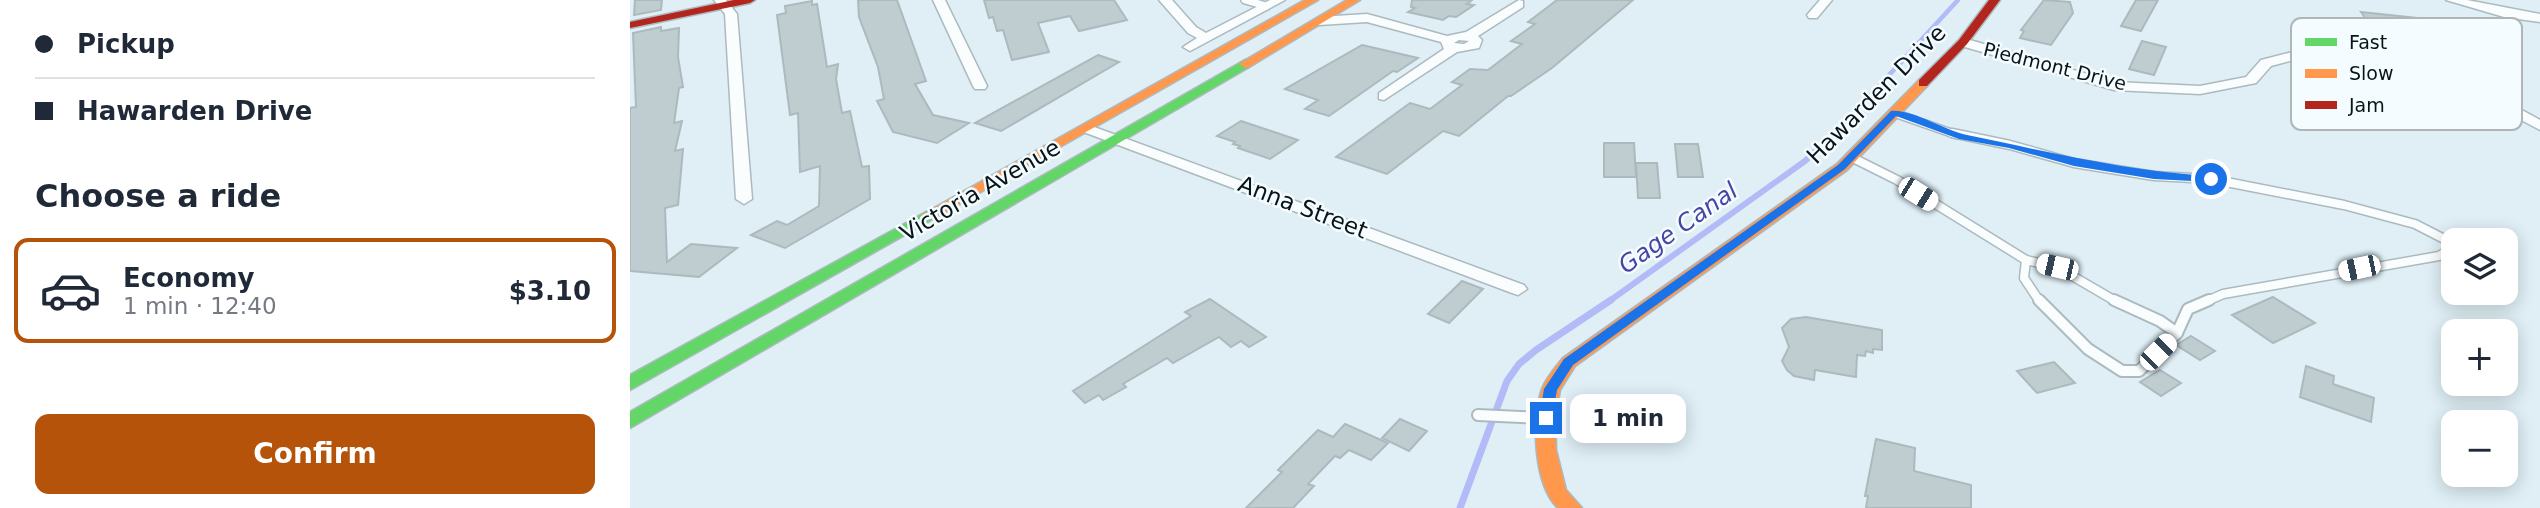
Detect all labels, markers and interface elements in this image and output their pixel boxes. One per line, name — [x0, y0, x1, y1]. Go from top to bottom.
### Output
legend — [2291, 18, 2522, 130]
street label: Hawarden Drive — [1801, 19, 1951, 169]
text: Pickup — [77, 29, 175, 59]
text: Fast — [2349, 31, 2387, 53]
street label: Piedmont Drive — [1981, 38, 2129, 94]
text: Slow — [2349, 62, 2394, 84]
text: Jam — [2348, 94, 2385, 116]
text: Hawarden Drive — [77, 96, 312, 126]
street label: Victoria Avenue — [896, 134, 1064, 246]
route start — [2195, 163, 2227, 195]
street label: Anna Street — [1235, 170, 1371, 244]
car — [1895, 174, 1942, 214]
water label: Gage Canal — [1613, 176, 1743, 279]
text: Choose a ride — [35, 177, 281, 215]
map controls — [2441, 228, 2518, 487]
button: layers — [2441, 228, 2518, 305]
car — [2035, 252, 2080, 282]
car — [2337, 253, 2382, 283]
icon: car — [39, 259, 102, 322]
text: Economy — [123, 263, 254, 293]
text: $3.10 — [509, 276, 591, 306]
text: 1 min · 12:40 — [123, 293, 277, 319]
button: + — [2441, 319, 2518, 396]
car — [2136, 330, 2181, 374]
callout: 1 min — [1570, 394, 1686, 442]
route end — [1530, 402, 1562, 434]
text: 1 min — [1592, 405, 1664, 431]
button: − — [2441, 410, 2518, 487]
button: Confirm — [35, 414, 595, 494]

